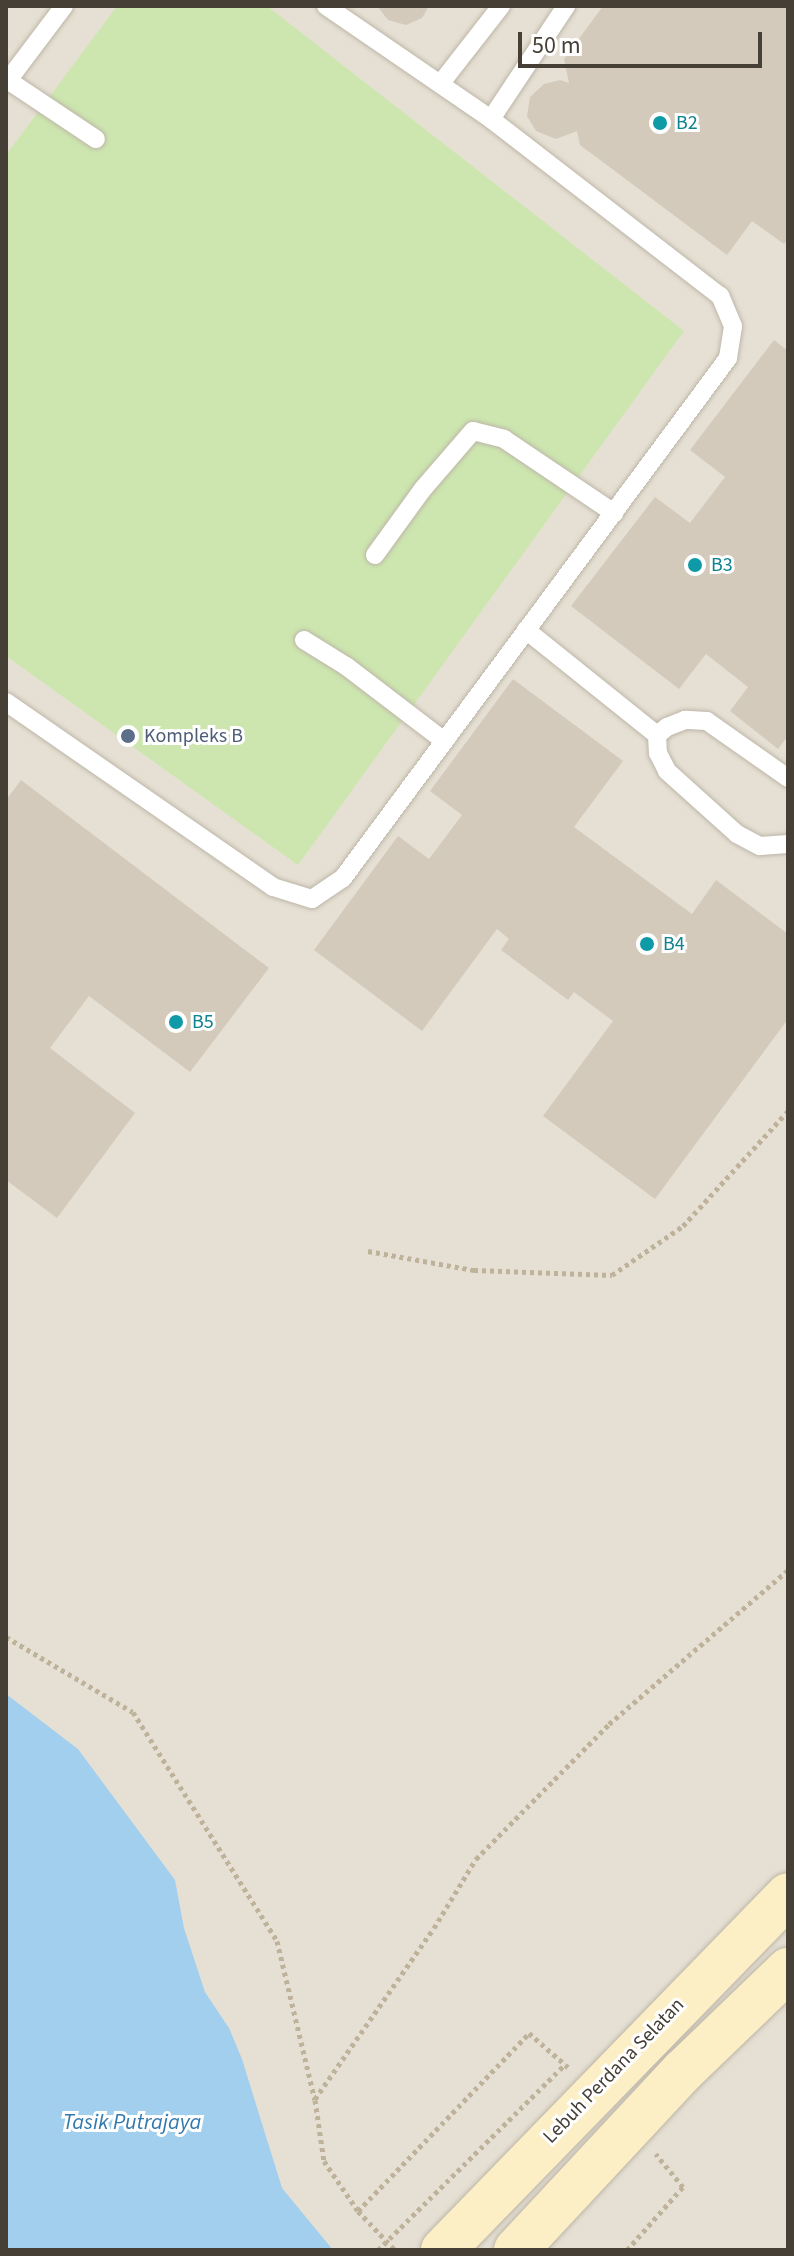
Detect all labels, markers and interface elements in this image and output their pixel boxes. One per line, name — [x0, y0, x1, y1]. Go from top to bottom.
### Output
scale bar — [522, 16, 766, 66]
text: 50 m — [532, 28, 581, 63]
place label: B2 — [676, 111, 698, 135]
marker: B2 — [651, 114, 669, 132]
place label: B3 — [711, 553, 733, 577]
marker: B3 — [686, 556, 704, 574]
place label: Kompleks B — [144, 724, 243, 748]
marker: Kompleks B — [119, 727, 137, 745]
place label: B4 — [663, 932, 685, 956]
marker: B4 — [638, 935, 656, 953]
place label: B5 — [192, 1010, 214, 1034]
marker: B5 — [167, 1013, 185, 1031]
street label: Lebuh Perdana Selatan — [538, 1993, 690, 2149]
water label: Tasik Putrajaya — [63, 2110, 201, 2136]

